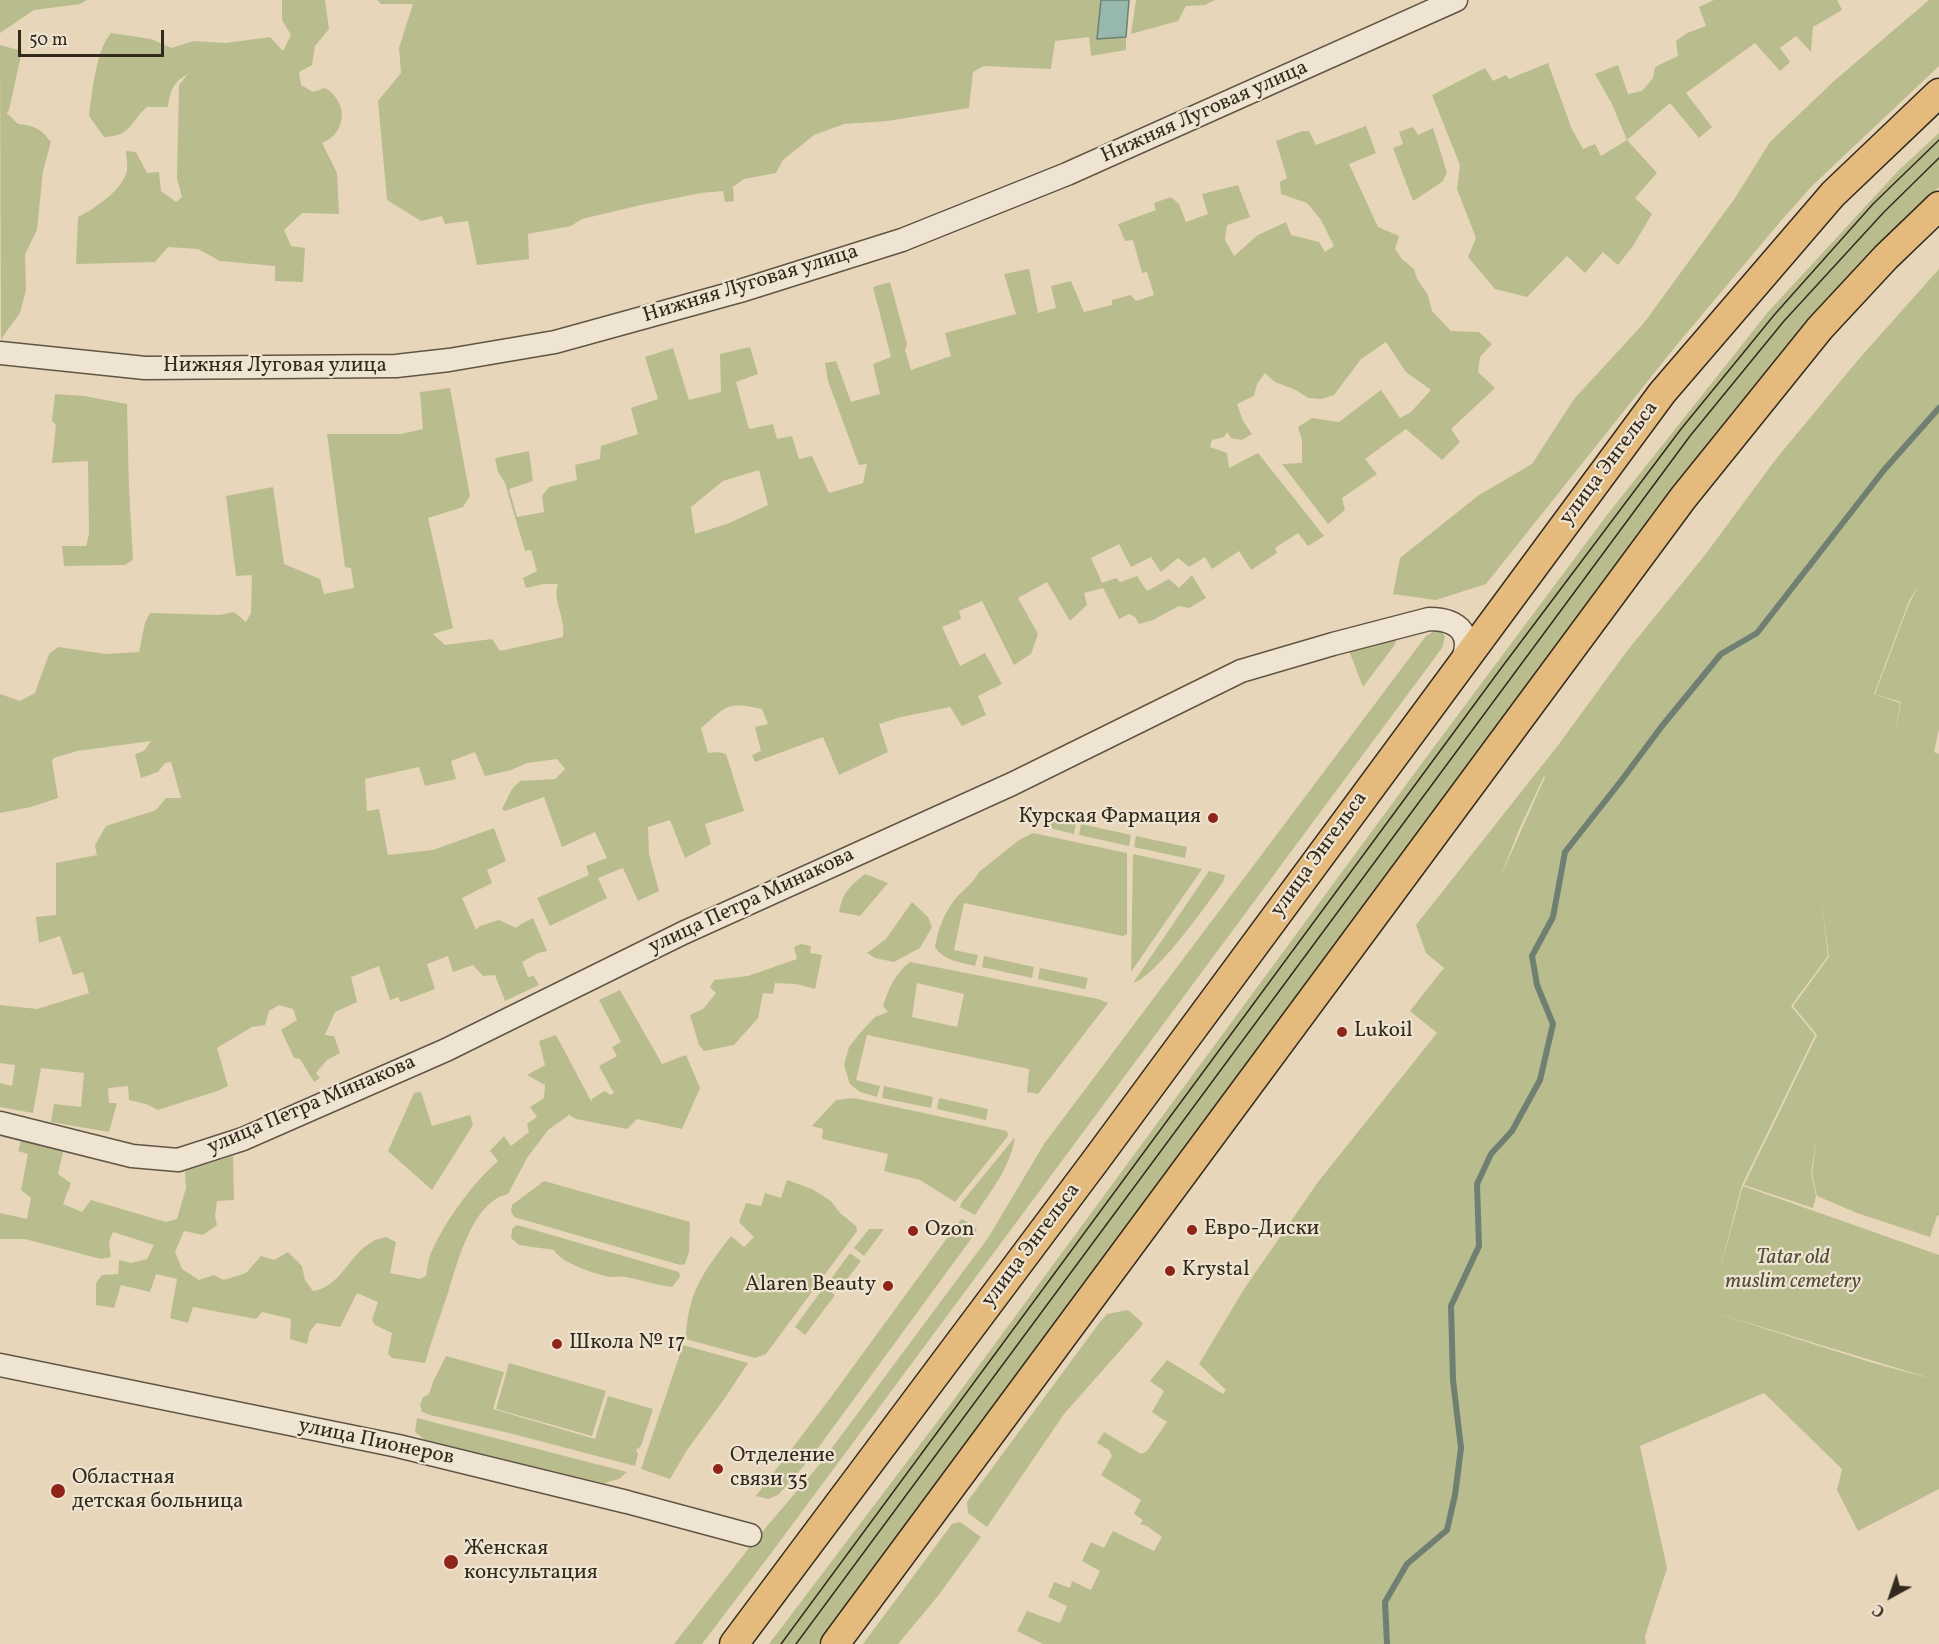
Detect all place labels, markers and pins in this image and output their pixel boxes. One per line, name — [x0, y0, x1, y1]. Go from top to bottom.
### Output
place label: Курская Фармация — [1019, 805, 1201, 831]
marker: Курская Фармация — [1206, 811, 1220, 825]
place label: Lukoil — [1354, 1019, 1413, 1045]
marker: Lukoil — [1335, 1025, 1349, 1039]
place label: Евро-Диски — [1204, 1217, 1319, 1243]
place label: Ozon — [925, 1218, 975, 1244]
marker: Евро-Диски — [1185, 1223, 1199, 1237]
marker: Ozon — [906, 1224, 920, 1238]
place label: Krystal — [1182, 1258, 1249, 1284]
marker: Krystal — [1163, 1264, 1177, 1278]
place label: Alaren Beauty — [745, 1273, 876, 1299]
marker: Alaren Beauty — [881, 1279, 895, 1293]
place label: Школа № 17 — [569, 1331, 685, 1357]
marker: Школа № 17 — [550, 1337, 564, 1351]
place label: Отделение связи 35 — [730, 1444, 835, 1494]
marker: Отделение связи 35 — [711, 1462, 725, 1476]
place label: Областная детская больница — [72, 1466, 243, 1516]
marker: Областная детская больница — [49, 1482, 67, 1500]
place label: Женская консультация — [464, 1537, 598, 1587]
marker: Женская консультация — [442, 1553, 460, 1571]

